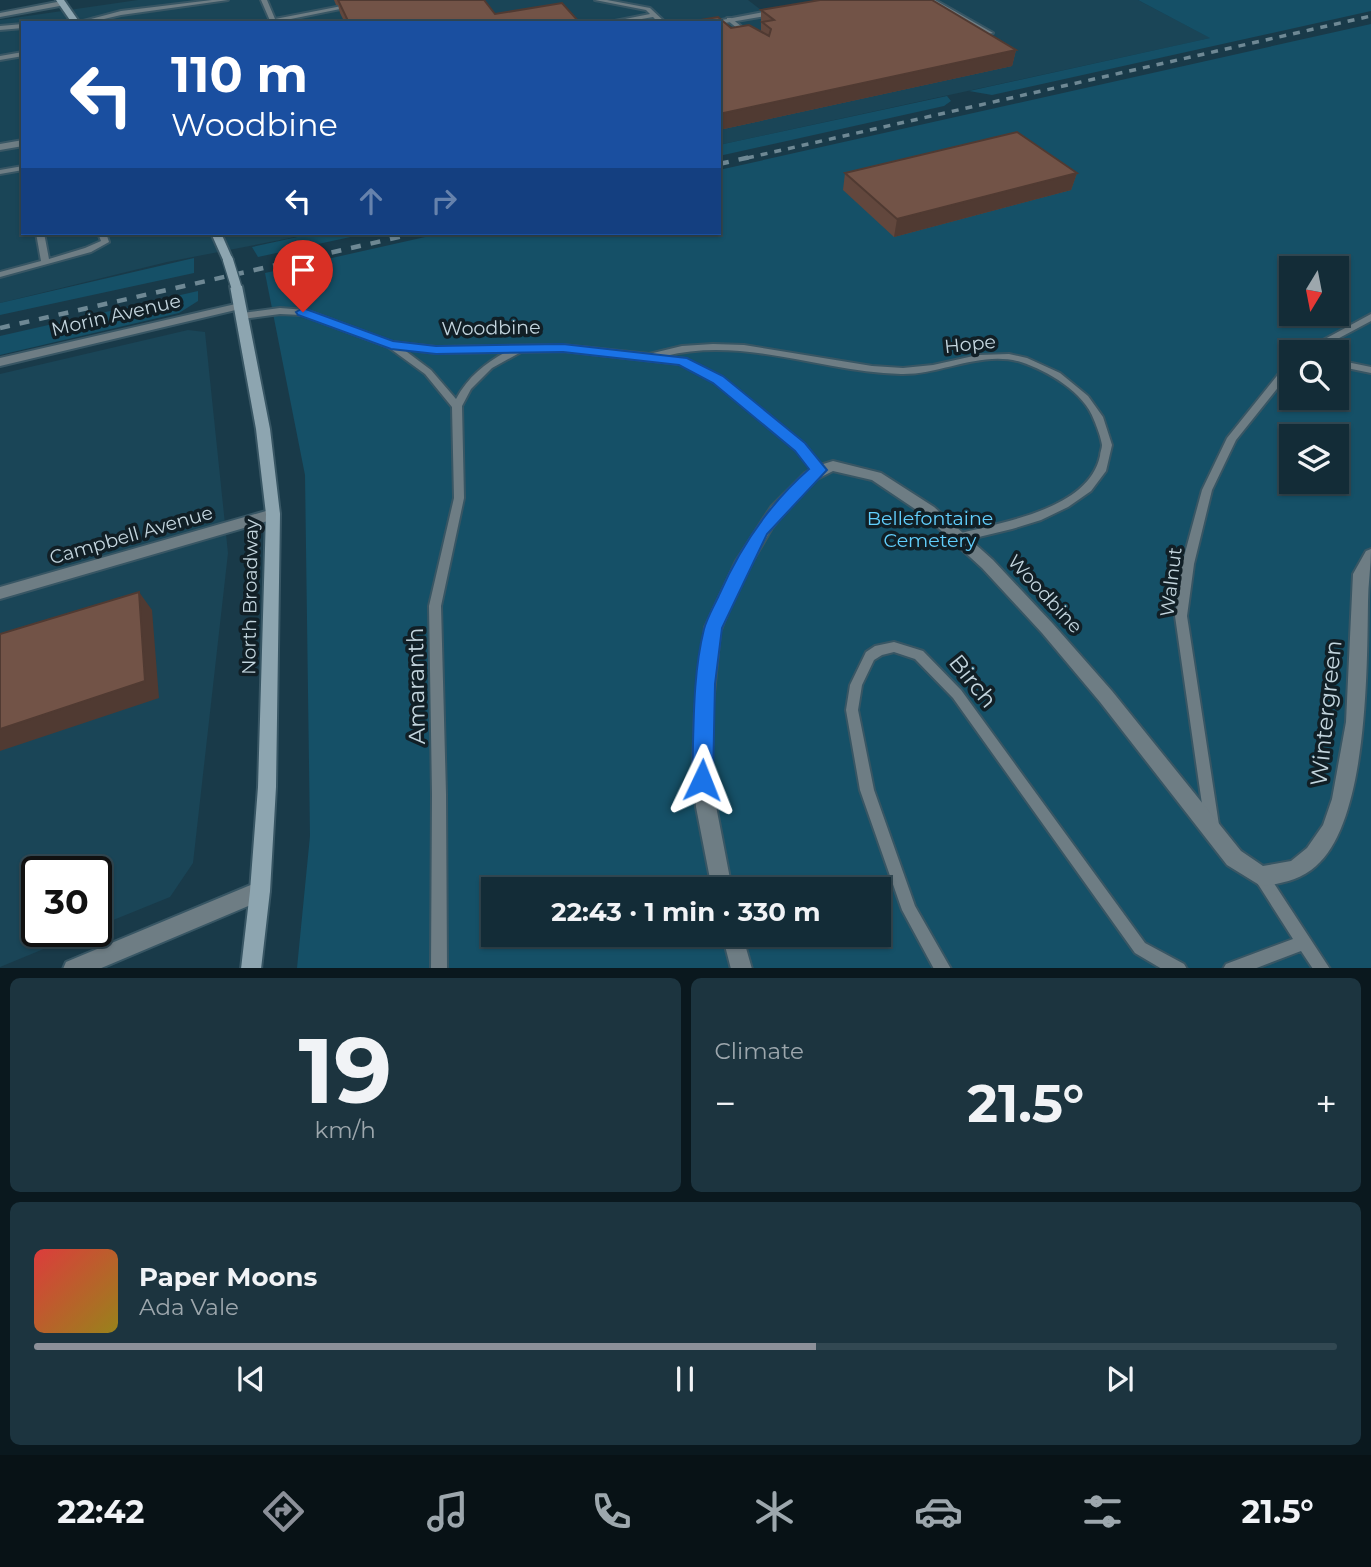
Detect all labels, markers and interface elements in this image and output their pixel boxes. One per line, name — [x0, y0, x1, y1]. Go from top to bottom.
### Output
text: 110 m — [171, 45, 308, 104]
icon: left — [56, 49, 147, 140]
text: Woodbine — [171, 105, 338, 144]
icon: left — [279, 182, 317, 220]
icon: ahead — [352, 182, 390, 220]
icon: right — [425, 182, 463, 220]
pin — [273, 240, 333, 312]
icon: arrive — [284, 251, 322, 289]
north arrow — [1279, 256, 1349, 326]
map controls — [1279, 256, 1349, 494]
street label: Morin Avenue — [49, 289, 183, 341]
street label: Woodbine — [441, 316, 541, 340]
street label: Hope — [943, 330, 997, 358]
button: search — [1279, 340, 1349, 410]
button: layers — [1279, 424, 1349, 494]
street label: Campbell Avenue — [47, 501, 215, 569]
park label: Bellefontaine Cemetery — [867, 507, 993, 552]
street label: North Broadway — [237, 518, 263, 675]
street label: Walnut — [1155, 546, 1187, 618]
street label: Woodbine — [1003, 550, 1087, 638]
street label: Amaranth — [401, 627, 431, 745]
street label: Wintergreen — [1304, 639, 1348, 787]
street label: Birch — [943, 649, 1003, 713]
position arrow — [665, 743, 739, 817]
speed limit sign: 30 — [21, 856, 112, 947]
text: 22:43 · 1 min · 330 m — [551, 896, 821, 928]
text: 19 — [298, 1015, 392, 1126]
text: Climate — [715, 1037, 804, 1065]
text: 21.5° — [967, 1072, 1084, 1135]
text: − — [715, 1080, 736, 1127]
text: + — [1315, 1080, 1337, 1127]
text: km/h — [315, 1116, 376, 1144]
text: Paper Moons — [139, 1261, 317, 1293]
text: Ada Vale — [139, 1293, 239, 1321]
icon: previous — [232, 1360, 270, 1398]
icon: pause — [666, 1360, 704, 1398]
icon: next — [1101, 1360, 1139, 1398]
icon: directions — [259, 1487, 308, 1536]
icon: music — [423, 1487, 472, 1536]
icon: phone — [587, 1487, 636, 1536]
icon: climate — [750, 1487, 799, 1536]
icon: car — [914, 1487, 963, 1536]
icon: filters — [1078, 1487, 1127, 1536]
text: 22:42 — [57, 1492, 144, 1531]
text: 21.5° — [1242, 1492, 1314, 1531]

